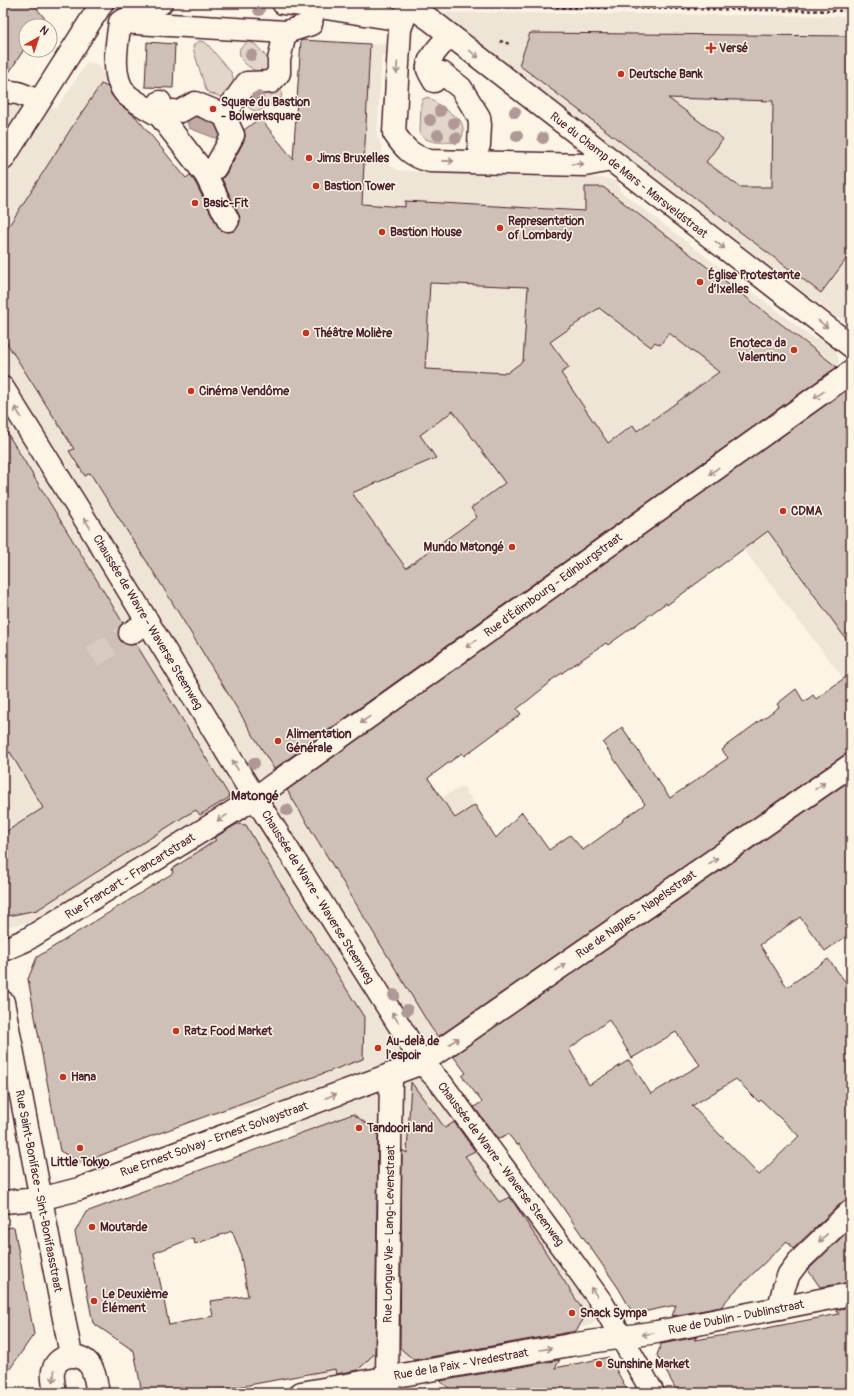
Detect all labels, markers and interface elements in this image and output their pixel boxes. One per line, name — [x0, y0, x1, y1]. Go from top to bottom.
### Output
north arrow — [18, 18, 58, 58]
text: N — [37, 23, 51, 38]
place label: Versé — [719, 41, 749, 56]
marker: Versé — [706, 43, 716, 53]
one-way arrow — [468, 50, 479, 58]
one-way arrow — [394, 61, 401, 74]
place label: Deutsche Bank — [629, 67, 704, 82]
marker: Deutsche Bank — [616, 69, 626, 79]
place label: Square du Bastion - Bolwerksquare — [221, 95, 310, 124]
marker: Square du Bastion - Bolwerksquare — [208, 104, 218, 114]
street label: Rue du Champ de Mars - Marsveldstraat — [547, 109, 711, 242]
place label: Jims Bruxelles — [317, 151, 390, 166]
marker: Jims Bruxelles — [304, 153, 314, 163]
one-way arrow — [441, 157, 454, 165]
one-way arrow — [571, 161, 584, 168]
place label: Bastion Tower — [324, 179, 396, 194]
marker: Bastion Tower — [311, 181, 321, 191]
place label: Basic-Fit — [203, 196, 249, 211]
marker: Basic-Fit — [190, 198, 200, 208]
place label: Representation of Lombardy — [507, 214, 585, 243]
marker: Representation of Lombardy — [495, 223, 505, 233]
place label: Bastion House — [390, 225, 463, 240]
marker: Bastion House — [377, 227, 387, 237]
one-way arrow — [715, 241, 726, 249]
place label: Église Protestante d’Ixelles — [708, 267, 801, 297]
marker: Église Protestante d’Ixelles — [695, 277, 705, 287]
one-way arrow — [818, 320, 829, 328]
place label: Théâtre Molière — [313, 326, 393, 341]
marker: Théâtre Molière — [301, 328, 311, 338]
place label: Enoteca da Valentino — [730, 336, 787, 365]
marker: Enoteca da Valentino — [789, 345, 799, 355]
place label: Cinéma Vendôme — [199, 384, 290, 399]
marker: Cinéma Vendôme — [186, 386, 196, 396]
one-way arrow — [814, 391, 825, 399]
one-way arrow — [14, 407, 22, 418]
one-way arrow — [708, 467, 719, 475]
place label: CDMA — [791, 504, 822, 519]
marker: CDMA — [778, 506, 788, 516]
one-way arrow — [83, 517, 91, 528]
street label: Rue d'Édimbourg - Edinburgstraat — [481, 529, 625, 641]
street label: Chaussée de Wavre - Waverse Steenweg — [89, 532, 206, 713]
place label: Mundo Matongé — [424, 540, 505, 555]
marker: Mundo Matongé — [507, 542, 517, 552]
one-way arrow — [466, 640, 477, 648]
one-way arrow — [360, 716, 371, 724]
place label: Alimentation Générale — [286, 727, 352, 756]
marker: Alimentation Générale — [273, 736, 283, 746]
one-way arrow — [230, 759, 238, 771]
one-way arrow — [814, 782, 825, 790]
district label: Matongé — [231, 788, 279, 804]
street label: Chaussée de Wavre - Waverse Steenweg — [258, 808, 377, 987]
one-way arrow — [216, 815, 228, 823]
street label: Rue Francart - Francartstraat — [62, 830, 198, 923]
one-way arrow — [707, 857, 718, 865]
street label: Rue de Naples - Napelsstraat — [573, 867, 699, 962]
one-way arrow — [555, 963, 566, 971]
one-way arrow — [390, 1011, 398, 1023]
place label: Ratz Food Market — [184, 1024, 273, 1039]
marker: Ratz Food Market — [171, 1026, 181, 1036]
place label: Au-delà de l'espoir — [386, 1034, 440, 1063]
one-way arrow — [448, 1037, 459, 1045]
marker: Au-delà de l'espoir — [373, 1043, 383, 1053]
place label: Hana — [71, 1070, 97, 1085]
marker: Hana — [58, 1072, 68, 1082]
street label: Chaussée de Wavre - Waverse Steenweg — [434, 1079, 567, 1249]
street label: Rue Saint-Boniface - Sint-Bonifaasstraat — [12, 1089, 66, 1294]
one-way arrow — [325, 1092, 337, 1100]
street label: Rue Ernest Solvay - Ernest Solvaystraat — [118, 1098, 310, 1181]
place label: Tandoori land — [366, 1121, 433, 1136]
marker: Tandoori land — [354, 1123, 364, 1133]
marker: Little Tokyo — [75, 1143, 85, 1153]
street label: Rue Longue Vie - Lang-Levenstraat — [380, 1145, 399, 1323]
place label: Little Tokyo — [50, 1155, 110, 1170]
place label: Moutarde — [100, 1220, 149, 1235]
marker: Moutarde — [87, 1222, 97, 1232]
one-way arrow — [818, 1233, 828, 1243]
place label: Le Deuxième Élément — [102, 1287, 169, 1316]
one-way arrow — [590, 1287, 598, 1298]
marker: Le Deuxième Élément — [89, 1296, 99, 1306]
street label: Rue de Dublin - Dublinstraat — [667, 1297, 805, 1338]
place label: Snack Sympa — [580, 1306, 648, 1321]
marker: Snack Sympa — [567, 1308, 577, 1318]
one-way arrow — [642, 1330, 655, 1338]
street label: Rue de la Paix - Vredestraat — [393, 1345, 530, 1384]
one-way arrow — [539, 1345, 552, 1353]
place label: Sunshine Market — [607, 1357, 690, 1372]
marker: Sunshine Market — [594, 1359, 604, 1369]
one-way arrow — [50, 1369, 57, 1382]

